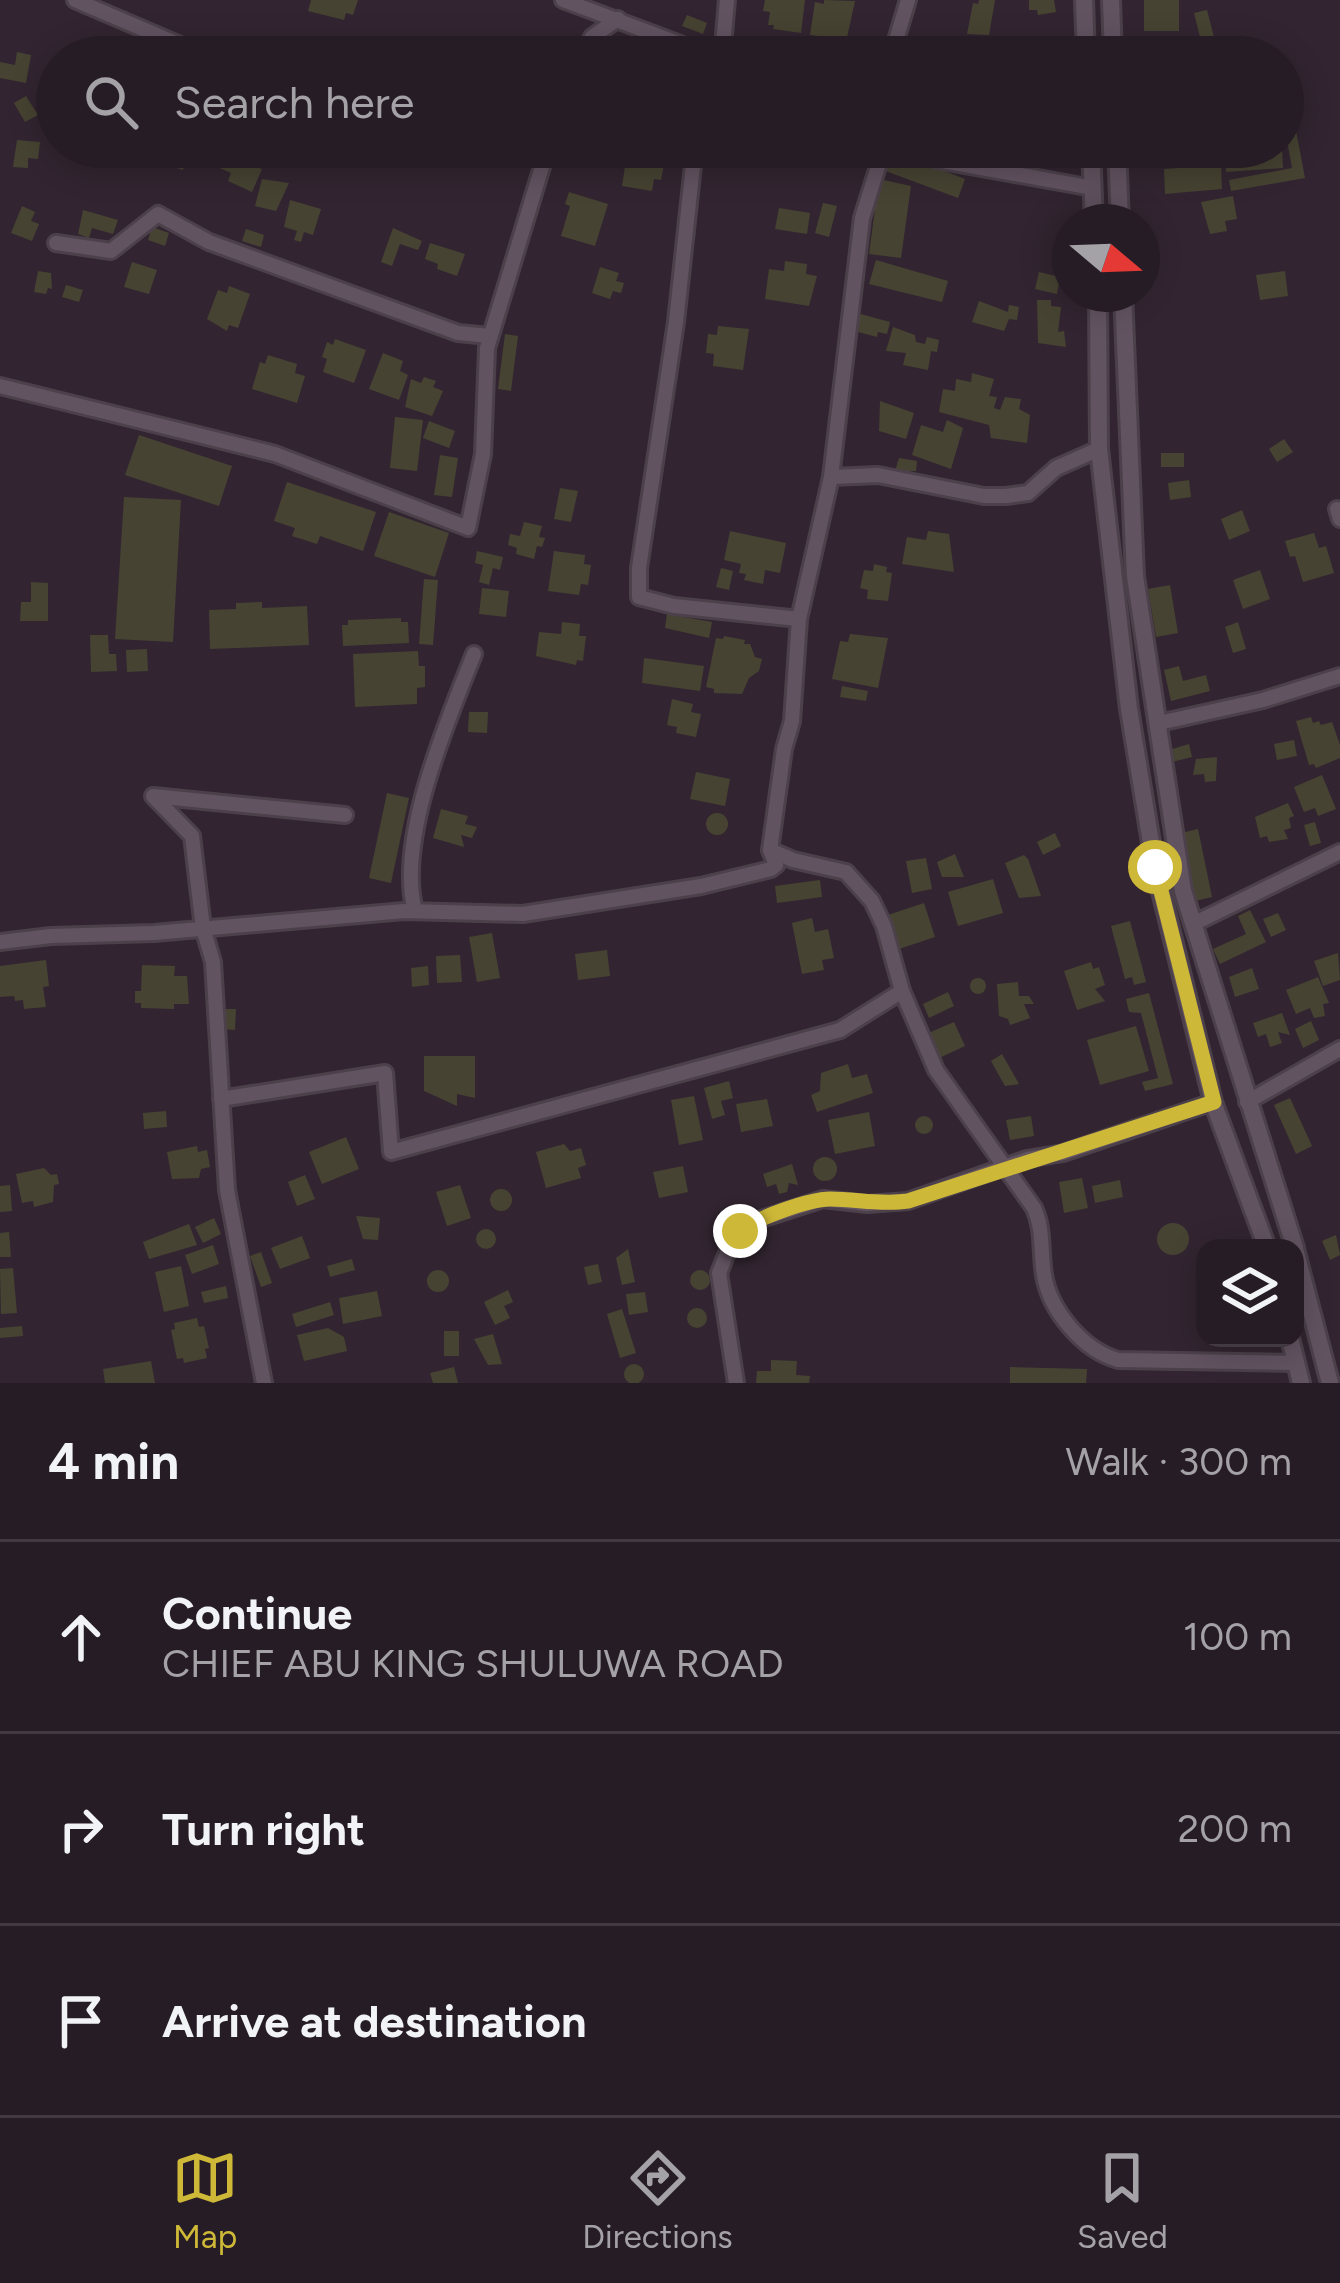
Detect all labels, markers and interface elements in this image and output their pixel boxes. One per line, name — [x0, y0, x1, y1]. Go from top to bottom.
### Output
search box — [36, 36, 1304, 168]
icon: search — [78, 69, 144, 135]
text: Search here — [174, 75, 414, 129]
north arrow — [1052, 204, 1160, 312]
route start — [1128, 840, 1182, 894]
route end — [713, 1204, 767, 1258]
map controls — [1196, 1239, 1304, 1347]
button: layers — [1196, 1239, 1304, 1347]
text: 4 min — [48, 1431, 179, 1492]
text: Walk · 300 m — [1066, 1438, 1292, 1485]
text: Continue — [162, 1586, 352, 1640]
icon: ahead — [48, 1604, 114, 1670]
text: 100 m — [1183, 1613, 1292, 1660]
text: CHIEF ABU KING SHULUWA ROAD — [162, 1640, 784, 1687]
icon: right — [48, 1796, 114, 1862]
text: Turn right — [162, 1802, 365, 1856]
text: 200 m — [1177, 1805, 1292, 1852]
icon: arrive — [48, 1988, 114, 2054]
text: Arrive at destination — [162, 1994, 586, 2048]
tab: Map — [172, 2145, 238, 2256]
tab: Directions — [582, 2145, 733, 2256]
tab: Saved — [1077, 2145, 1168, 2256]

